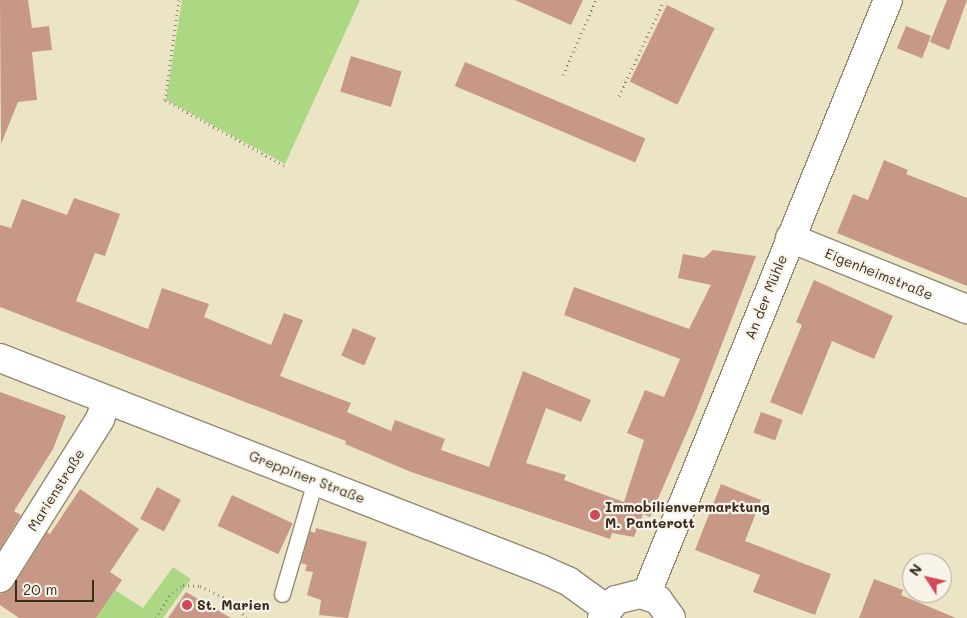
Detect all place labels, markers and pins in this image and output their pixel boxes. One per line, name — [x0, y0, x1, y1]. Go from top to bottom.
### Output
place label: Immobilienvermarktung M. Panterott — [605, 499, 770, 532]
marker: Immobilienvermarktung M. Panterott — [589, 509, 601, 521]
place label: St. Marien — [197, 597, 270, 613]
marker: St. Marien — [181, 599, 193, 611]

